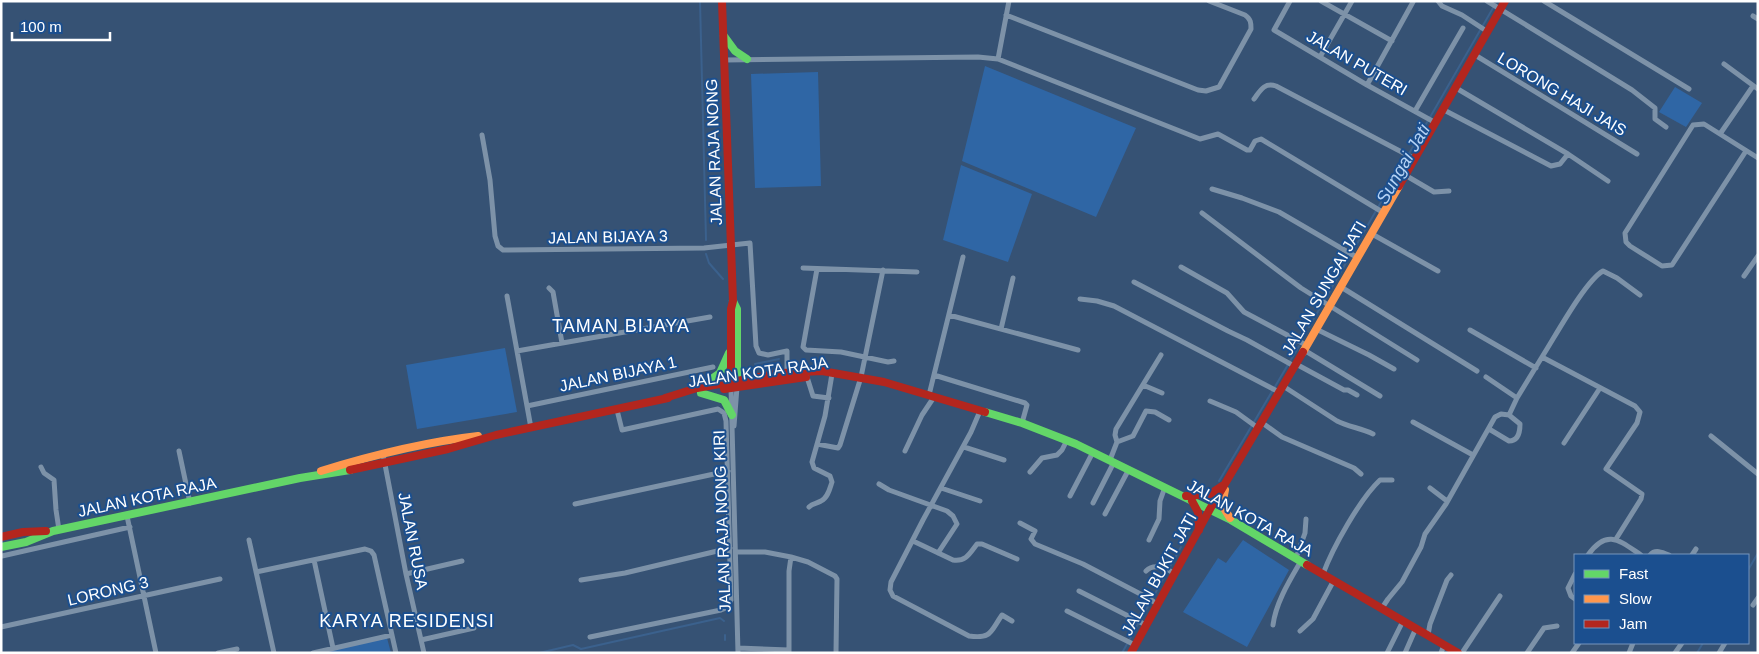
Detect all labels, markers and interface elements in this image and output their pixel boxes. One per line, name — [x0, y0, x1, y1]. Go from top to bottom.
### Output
scale bar — [12, 10, 110, 42]
text: 100 m — [20, 18, 62, 35]
street label: JALAN PUTERI — [1304, 27, 1410, 99]
street label: LORONG HAJI JAIS — [1495, 49, 1629, 139]
street label: JALAN RAJA NONG — [703, 78, 725, 226]
water label: Sungai Jati — [1372, 120, 1434, 208]
street label: JALAN SUNGAI JATI — [1279, 218, 1369, 358]
street label: JALAN BIJAYA 3 — [548, 227, 668, 247]
district label: TAMAN BIJAYA — [552, 316, 690, 336]
street label: JALAN BIJAYA 1 — [558, 353, 678, 395]
street label: JALAN KOTA RAJA — [687, 354, 829, 390]
street label: JALAN RAJA NONG KIRI — [710, 430, 734, 612]
street label: JALAN KOTA RAJA — [76, 474, 218, 520]
street label: JALAN KOTA RAJA — [1184, 476, 1316, 560]
street label: JALAN RUSA — [395, 491, 431, 591]
street label: JALAN BUKIT JATI — [1118, 510, 1200, 638]
legend — [1574, 554, 1749, 644]
text: Fast — [1619, 565, 1649, 582]
street label: LORONG 3 — [66, 573, 150, 609]
text: Slow — [1619, 590, 1652, 607]
district label: KARYA RESIDENSI — [319, 611, 495, 631]
text: Jam — [1619, 615, 1647, 632]

